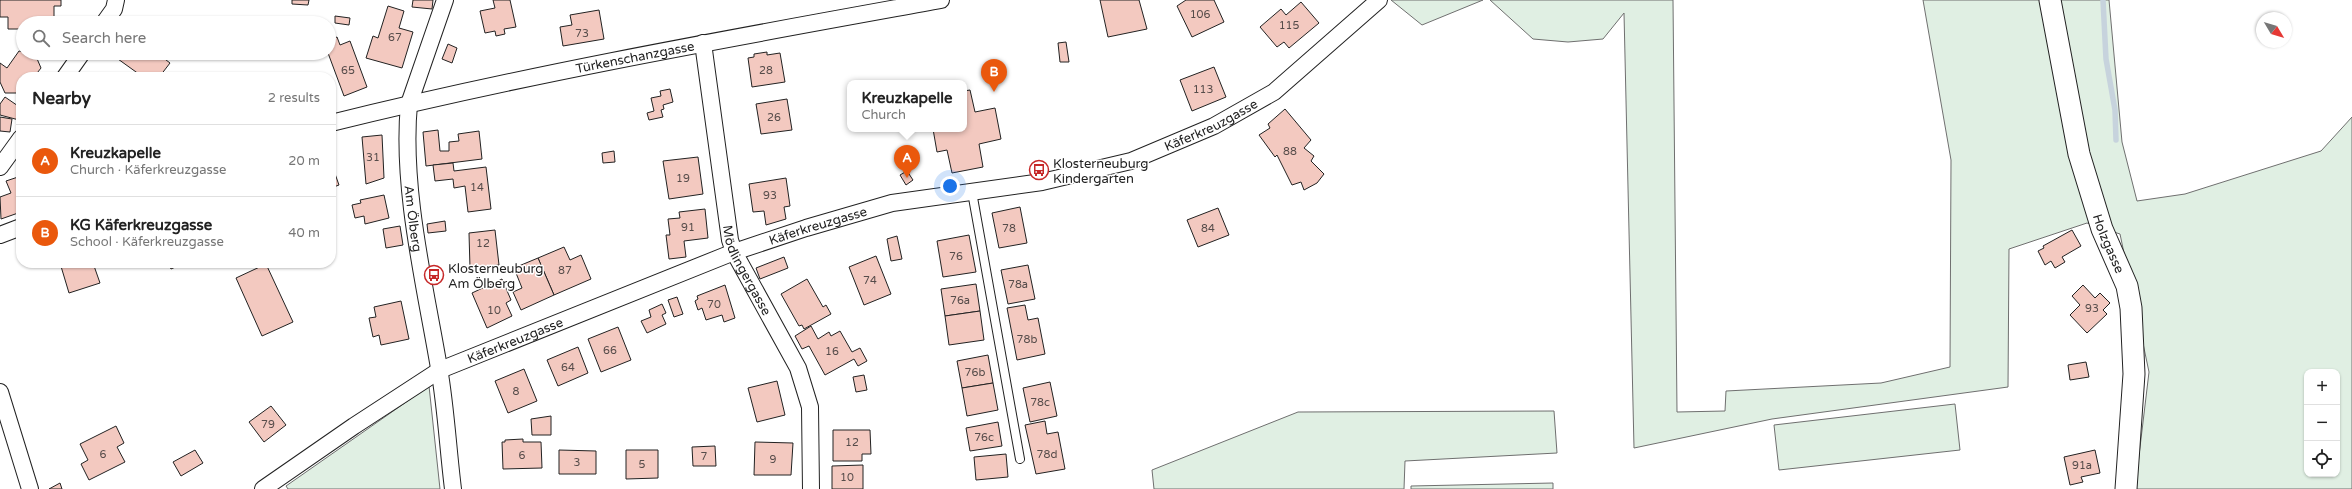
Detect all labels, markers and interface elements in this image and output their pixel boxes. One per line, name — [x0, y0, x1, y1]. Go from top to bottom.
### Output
house number: 106 — [1190, 8, 1210, 21]
north arrow — [2256, 12, 2292, 48]
search box — [16, 16, 336, 60]
house number: 115 — [1279, 19, 1299, 32]
icon: search — [30, 27, 52, 49]
house number: 73 — [575, 27, 589, 40]
text: Search here — [62, 29, 146, 47]
house number: 67 — [388, 31, 402, 44]
street label: Türkenschanzgasse — [574, 38, 696, 77]
pin: B — [981, 59, 1007, 92]
house number: 65 — [341, 64, 355, 77]
house number: 28 — [759, 64, 773, 77]
popup — [847, 80, 967, 132]
house number: 113 — [1193, 83, 1213, 96]
text: Nearby — [32, 88, 91, 109]
text: Kreuzkapelle — [861, 89, 953, 107]
text: 2 results — [268, 90, 320, 106]
street label: Käferkreuzgasse — [1162, 96, 1261, 155]
text: Church — [861, 107, 906, 123]
house number: 26 — [767, 111, 781, 124]
text: Kreuzkapelle — [70, 144, 161, 162]
pin: A — [894, 145, 920, 178]
house number: 88 — [1283, 145, 1297, 158]
house number: 31 — [366, 151, 380, 164]
text: A — [40, 153, 50, 169]
text: 20 m — [288, 153, 320, 169]
place label: Klosterneuburg Kindergarten — [1053, 156, 1149, 187]
bus stop icon: Klosterneuburg Kindergarten — [1028, 159, 1050, 181]
text: Church · Käferkreuzgasse — [70, 162, 226, 178]
house number: 19 — [676, 172, 690, 185]
your location — [940, 176, 960, 196]
house number: 14 — [470, 181, 484, 194]
street label: Am Ölberg — [401, 185, 425, 253]
house number: 93 — [763, 189, 777, 202]
street label: Käferkreuzgasse — [767, 204, 869, 249]
street label: Holzgasse — [2089, 212, 2127, 276]
text: KG Käferkreuzgasse — [70, 216, 212, 234]
house number: 91 — [681, 221, 695, 234]
house number: 78 — [1002, 222, 1016, 235]
house number: 84 — [1201, 222, 1215, 235]
street label: Mödlingergasse — [719, 224, 774, 318]
text: B — [40, 225, 50, 241]
text: 40 m — [288, 225, 320, 241]
text: School · Käferkreuzgasse — [70, 234, 224, 250]
house number: 12 — [476, 237, 490, 250]
house number: 76 — [949, 250, 963, 263]
place label: Klosterneuburg Am Ölberg — [448, 261, 544, 292]
bus stop icon: Klosterneuburg Am Ölberg — [423, 264, 445, 286]
house number: 87 — [558, 264, 572, 277]
house number: 74 — [863, 274, 877, 287]
house number: 78a — [1008, 278, 1028, 291]
house number: 76a — [950, 294, 970, 307]
house number: 70 — [707, 298, 721, 311]
house number: 93 — [2085, 302, 2099, 315]
house number: 10 — [487, 304, 501, 317]
street label: Käferkreuzgasse — [465, 314, 565, 367]
house number: 78b — [1017, 333, 1037, 346]
house number: 66 — [603, 344, 617, 357]
house number: 16 — [825, 345, 839, 358]
house number: 64 — [561, 361, 575, 374]
house number: 76b — [965, 366, 985, 379]
map controls — [2304, 369, 2340, 477]
button: + — [2304, 369, 2340, 405]
house number: 8 — [513, 385, 520, 398]
house number: 78c — [1030, 396, 1050, 409]
button: − — [2304, 405, 2340, 441]
house number: 79 — [261, 418, 275, 431]
house number: 76c — [974, 431, 994, 444]
house number: 12 — [845, 436, 859, 449]
button: locate — [2304, 441, 2340, 477]
house number: 6 — [100, 448, 107, 461]
house number: 78d — [1037, 448, 1057, 461]
house number: 6 — [519, 449, 526, 462]
house number: 7 — [701, 450, 708, 463]
house number: 9 — [770, 453, 777, 466]
house number: 3 — [574, 456, 581, 469]
house number: 5 — [639, 458, 646, 471]
house number: 91a — [2072, 459, 2092, 472]
house number: 10 — [840, 471, 854, 484]

